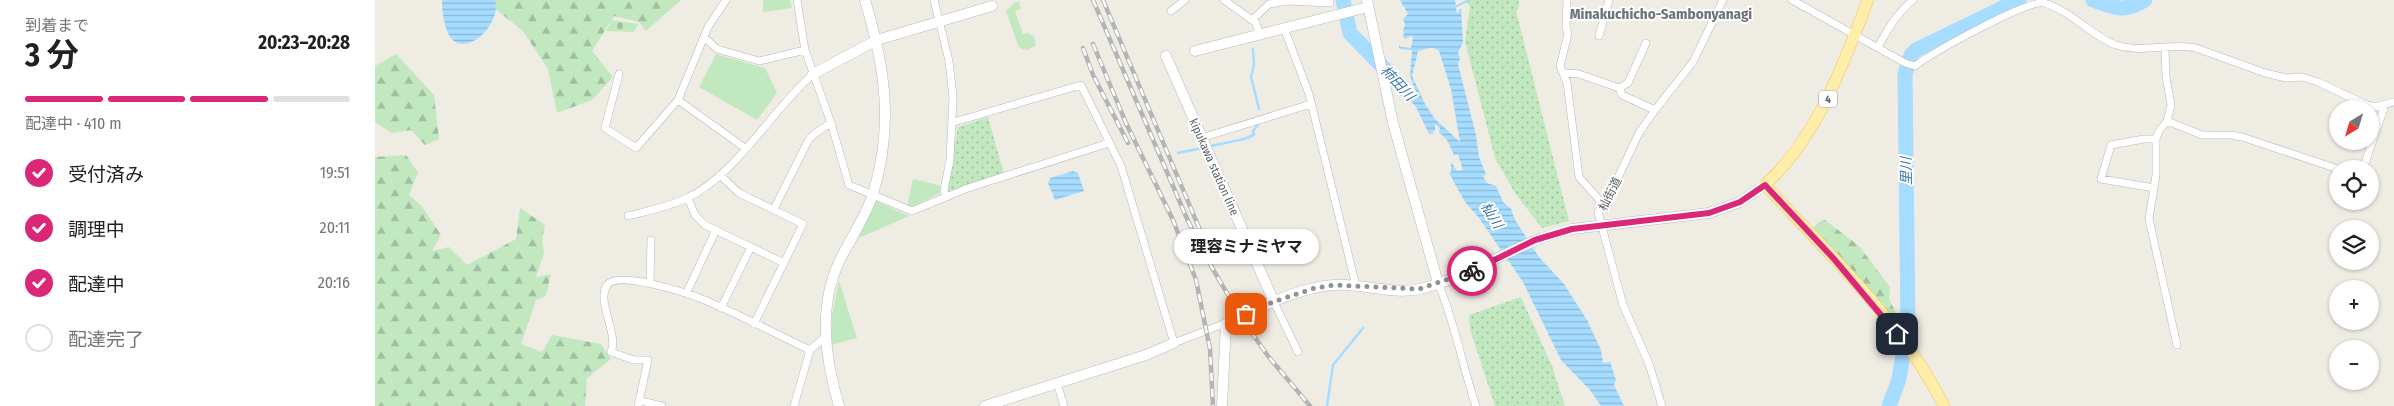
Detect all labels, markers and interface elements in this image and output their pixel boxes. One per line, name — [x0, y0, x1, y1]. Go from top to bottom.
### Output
district label: Minakuchicho-Sambonyanagi — [1570, 5, 1752, 23]
text: 到着まで — [25, 16, 89, 35]
text: 20:23–20:28 — [258, 31, 350, 54]
text: 3 分 — [25, 36, 79, 74]
water label: 柿田川 — [1377, 62, 1420, 106]
road number: 4 — [1819, 90, 1837, 108]
north arrow — [2329, 100, 2379, 150]
map controls — [2329, 100, 2379, 390]
text: 配達中 · 410 m — [25, 114, 121, 133]
street label: kipukawa station line — [1186, 116, 1242, 218]
water label: 里川 — [1898, 155, 1915, 185]
icon: check — [25, 159, 53, 187]
button: locate — [2329, 160, 2379, 210]
text: 受付済み — [68, 163, 144, 186]
text: 19:51 — [320, 163, 350, 182]
street label: 杣街道 — [1596, 175, 1624, 213]
water label: 杣川 — [1477, 199, 1507, 233]
icon: check — [25, 214, 53, 242]
text: 調理中 — [68, 218, 125, 241]
text: 20:11 — [320, 218, 350, 237]
button: layers — [2329, 220, 2379, 270]
callout: 理容ミナミヤマ — [1173, 229, 1319, 264]
text: 理容ミナミヤマ — [1190, 237, 1303, 256]
courier — [1447, 246, 1497, 296]
icon: bike — [1458, 257, 1486, 285]
icon: check — [25, 269, 53, 297]
text: 配達中 — [68, 273, 125, 296]
text: 20:16 — [318, 273, 350, 292]
button: + — [2329, 280, 2379, 330]
pin — [1225, 293, 1267, 335]
icon: bag — [1232, 300, 1260, 328]
pin — [1876, 313, 1918, 355]
icon: home — [1883, 320, 1911, 348]
text: 配達完了 — [68, 328, 144, 351]
button: − — [2329, 340, 2379, 390]

